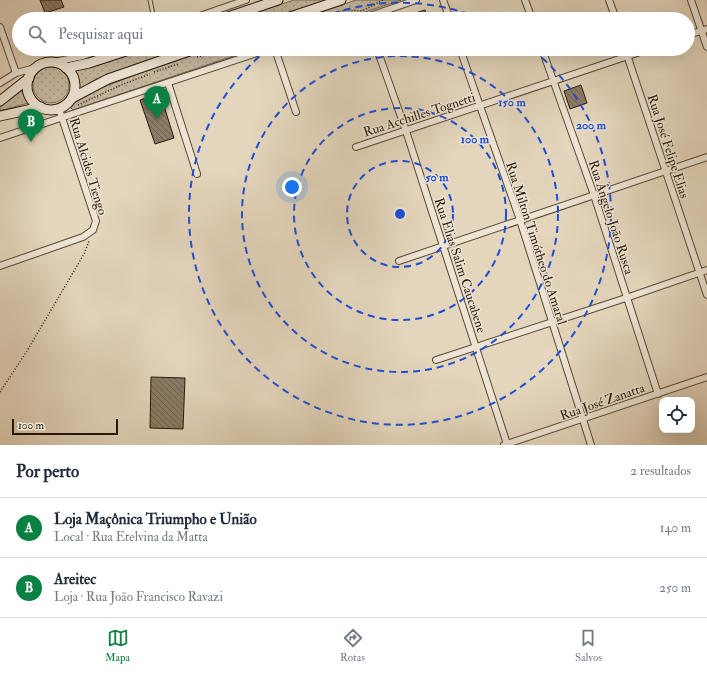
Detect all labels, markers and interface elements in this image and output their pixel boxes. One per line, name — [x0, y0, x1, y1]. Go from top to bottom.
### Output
search box — [12, 12, 695, 56]
icon: search — [26, 23, 48, 45]
text: Pesquisar aqui — [58, 25, 143, 44]
pin: A — [144, 86, 170, 119]
street label: Rua Acchilles Tognetti — [361, 89, 478, 141]
street label: Rua José Felipe Elias — [643, 92, 693, 201]
text: 150 m — [498, 95, 526, 110]
pin: B — [18, 109, 44, 142]
street label: Rua Alcides Tiengo — [66, 116, 110, 217]
text: 200 m — [576, 118, 607, 133]
text: 100 m — [461, 132, 490, 147]
street label: Rua Ângelo João Rusca — [585, 158, 638, 277]
street label: Rua Milton Timótheo do Amaral — [502, 160, 570, 327]
text: 50 m — [425, 170, 449, 185]
your location — [282, 177, 302, 197]
street label: Rua Elias Salim Caucabene — [431, 196, 490, 335]
centre of rings — [393, 207, 407, 221]
street label: Rua José Zanatta — [558, 380, 648, 424]
map controls — [659, 397, 695, 433]
button: locate — [659, 397, 695, 433]
scale bar — [12, 417, 118, 436]
text: 100 m — [18, 419, 44, 432]
text: Por perto — [16, 461, 79, 482]
text: 2 resultados — [630, 463, 691, 479]
text: Loja Maçônica Triumpho e União — [54, 510, 257, 529]
text: A — [25, 520, 33, 536]
text: 140 m — [660, 520, 691, 536]
text: Local · Rua Etelvina da Matta — [54, 529, 208, 545]
text: Areitec — [54, 570, 96, 589]
text: B — [25, 580, 33, 596]
text: 250 m — [659, 580, 691, 596]
text: Loja · Rua João Francisco Ravazi — [54, 589, 223, 605]
tab: Mapa — [105, 627, 130, 664]
tab: Rotas — [340, 627, 365, 664]
tab: Salvos — [575, 627, 602, 664]

